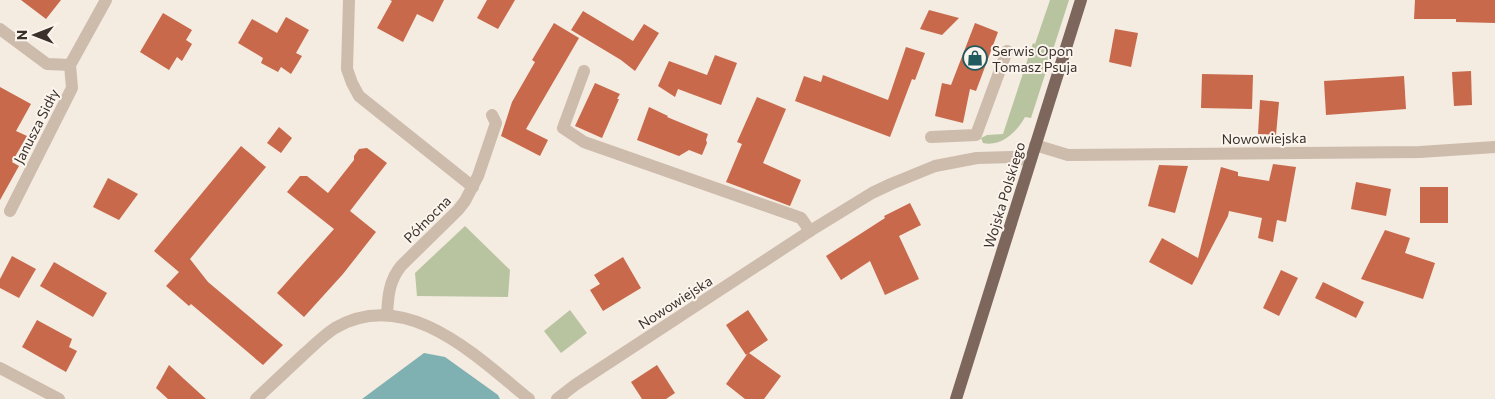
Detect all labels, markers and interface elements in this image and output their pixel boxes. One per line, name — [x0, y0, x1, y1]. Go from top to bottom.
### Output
north arrow — [10, 10, 60, 60]
text: N — [13, 30, 30, 40]
place label: Serwis Opon Tomasz Psuja — [992, 42, 1077, 75]
shop icon: Serwis Opon Tomasz Psuja — [962, 45, 988, 71]
street label: Janusza Sidły — [10, 86, 62, 166]
street label: Nowowiejska — [1221, 129, 1307, 147]
street label: Wojska Polskiego — [980, 140, 1028, 250]
street label: Północna — [400, 192, 454, 246]
street label: Nowowiejska — [635, 272, 715, 332]

